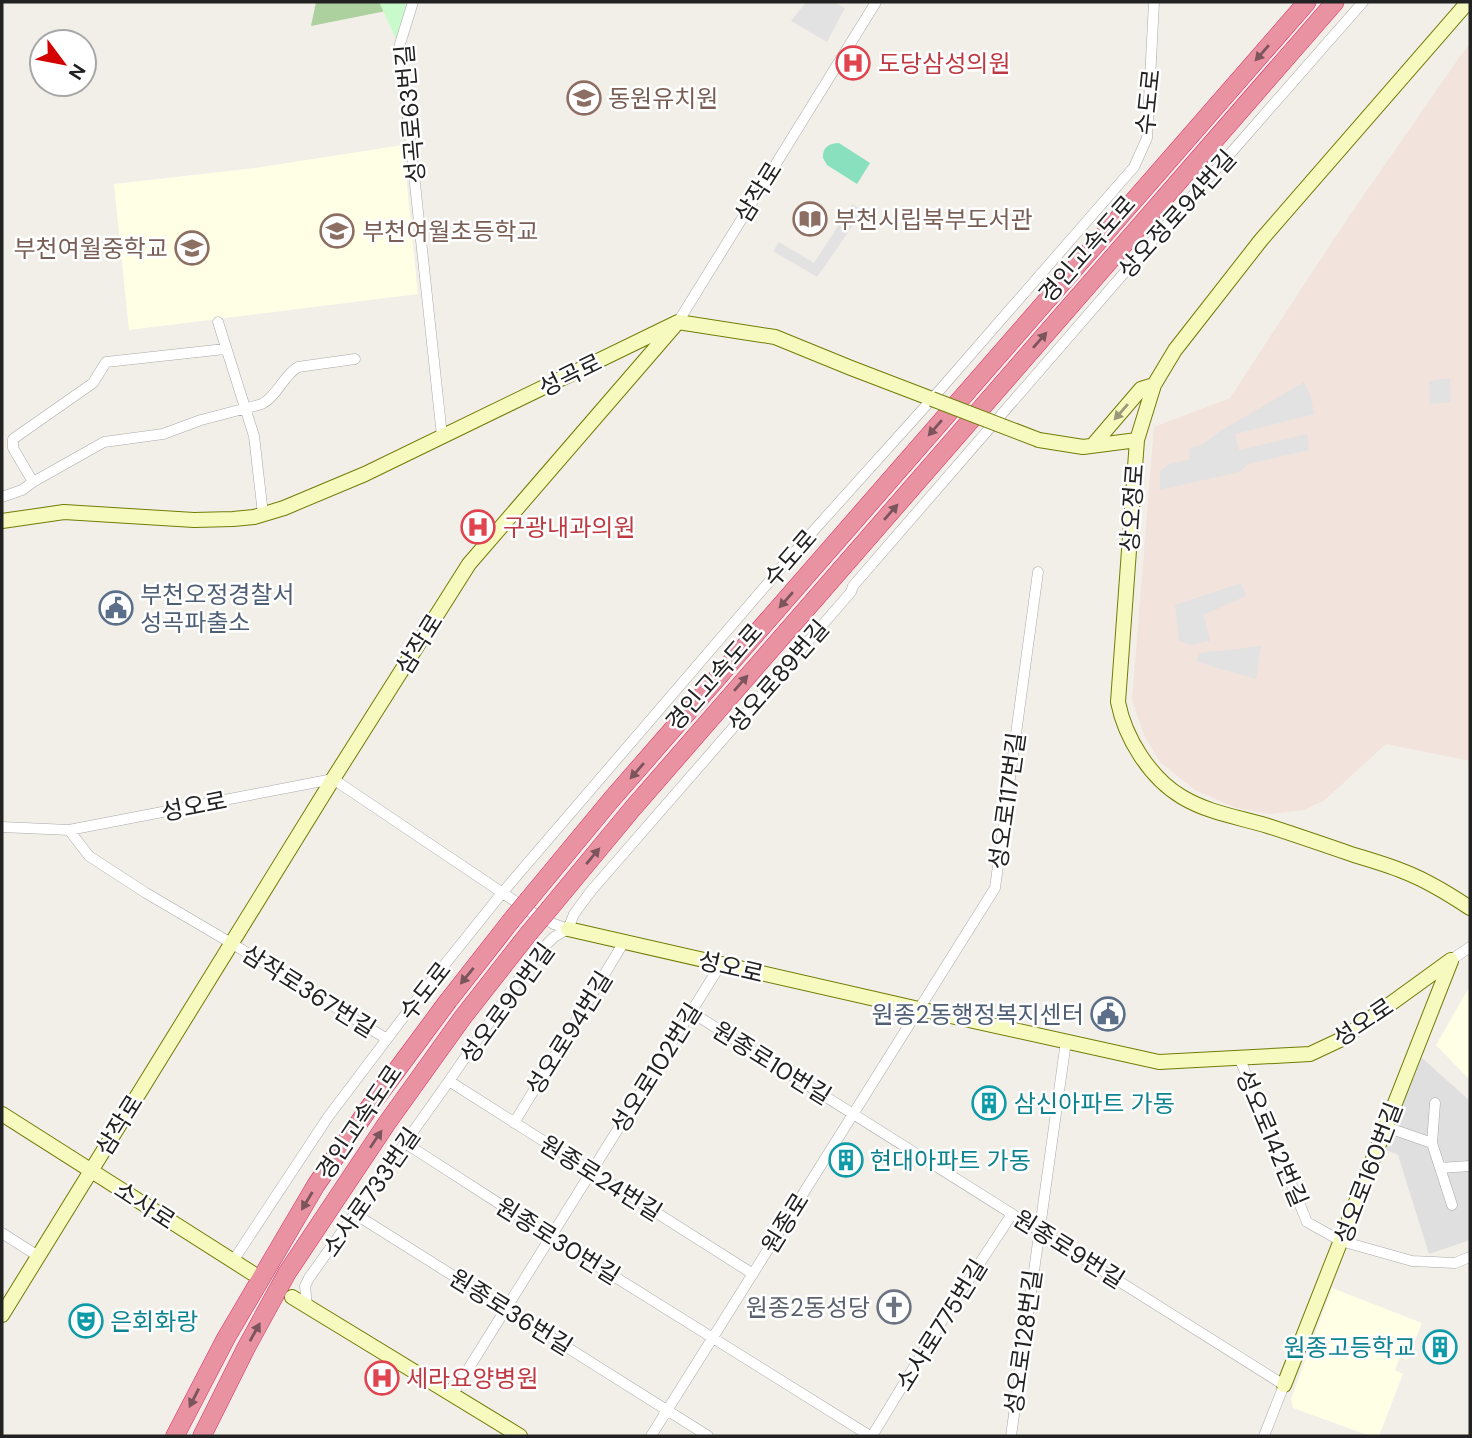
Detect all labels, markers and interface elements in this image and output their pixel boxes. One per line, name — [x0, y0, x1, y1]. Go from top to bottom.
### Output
north arrow — [28, 28, 98, 98]
street label: 성곡로63번길 — [388, 43, 432, 185]
hospital icon: 도당삼성의원 — [834, 44, 872, 82]
one-way arrow — [1254, 44, 1270, 62]
place label: 도당삼성의원 — [878, 48, 1010, 79]
text: N — [63, 59, 91, 84]
street label: 수도로 — [1129, 67, 1167, 137]
school or university icon: 동원유치원 — [565, 79, 603, 117]
place label: 동원유치원 — [608, 83, 718, 114]
street label: 상오정로94번길 — [1111, 143, 1243, 285]
street label: 삼작로 — [727, 156, 789, 228]
street label: 경인고속도로 — [1032, 189, 1142, 309]
library icon: 부천시립북부도서관 — [791, 200, 829, 238]
place label: 부천시립북부도서관 — [834, 204, 1033, 235]
school or university icon: 부천여월초등학교 — [318, 212, 356, 250]
place label: 부천여월초등학교 — [362, 216, 539, 247]
school or university icon: 부천여월중학교 — [173, 229, 211, 267]
place label: 부천여월중학교 — [13, 233, 168, 264]
one-way arrow — [1032, 331, 1048, 349]
street label: 성곡로 — [533, 347, 607, 403]
one-way arrow — [1113, 403, 1129, 421]
one-way arrow — [927, 419, 943, 437]
street label: 상오정로 — [1113, 463, 1151, 553]
one-way arrow — [883, 503, 898, 520]
hospital icon: 구광내과의원 — [459, 508, 497, 546]
place label: 구광내과의원 — [503, 512, 635, 543]
street label: 수도로 — [757, 523, 823, 593]
place label: 부천오정경찰서 성곡파출소 — [140, 579, 295, 638]
public building icon: 부천오정경찰서 성곡파출소 — [97, 589, 135, 627]
one-way arrow — [779, 591, 794, 608]
street label: 삼작로 — [388, 608, 450, 680]
street label: 성오로89번길 — [721, 613, 835, 739]
street label: 경인고속도로 — [659, 617, 769, 737]
one-way arrow — [733, 674, 749, 692]
street label: 성오로117번길 — [982, 730, 1032, 872]
one-way arrow — [629, 762, 645, 779]
street label: 성오로 — [159, 784, 229, 828]
one-way arrow — [585, 847, 600, 864]
street label: 성오로90번길 — [453, 936, 561, 1070]
street label: 삼작로367번길 — [236, 938, 382, 1044]
street label: 성오로 — [695, 944, 767, 990]
street label: 수도로 — [392, 955, 458, 1027]
street label: 성오로94번길 — [519, 965, 619, 1101]
one-way arrow — [460, 966, 475, 984]
street label: 성오로 — [1327, 991, 1399, 1053]
public building icon: 원종2동행정복지센터 — [1089, 995, 1127, 1033]
street label: 성오로102번길 — [604, 997, 708, 1139]
place label: 원종2동행정복지센터 — [871, 999, 1084, 1030]
street label: 원종로10번길 — [707, 1014, 837, 1112]
street label: 경인고속도로 — [309, 1058, 409, 1186]
street label: 성오로142번길 — [1229, 1065, 1315, 1211]
building icon: 삼신아파트 가동 — [970, 1084, 1008, 1122]
place label: 삼신아파트 가동 — [1014, 1088, 1175, 1119]
street label: 삼작로 — [88, 1089, 150, 1161]
street label: 성오로160번길 — [1327, 1098, 1409, 1248]
street label: 소사로733번길 — [315, 1121, 427, 1263]
street label: 원종로24번길 — [534, 1128, 668, 1228]
one-way arrow — [369, 1129, 382, 1149]
building icon: 현대아파트 가동 — [827, 1141, 865, 1179]
place label: 현대아파트 가동 — [870, 1145, 1031, 1176]
street label: 소사로 — [109, 1174, 181, 1236]
street label: 원종로 — [754, 1187, 816, 1259]
street label: 원종로30번길 — [490, 1190, 626, 1292]
one-way arrow — [301, 1191, 313, 1210]
street label: 원종로9번길 — [1008, 1203, 1130, 1295]
street label: 소사로775번길 — [888, 1253, 994, 1397]
street label: 원종로36번길 — [444, 1262, 578, 1362]
street label: 성오로128번길 — [997, 1268, 1049, 1416]
church icon: 원종2동성당 — [875, 1288, 913, 1326]
place label: 원종2동성당 — [746, 1292, 870, 1323]
theatre icon: 은회화랑 — [67, 1302, 105, 1340]
place label: 은회화랑 — [110, 1306, 198, 1337]
one-way arrow — [249, 1322, 261, 1341]
building icon: 원종고등학교 — [1421, 1328, 1459, 1366]
place label: 원종고등학교 — [1284, 1332, 1416, 1363]
hospital icon: 세라요양병원 — [363, 1359, 401, 1397]
place label: 세라요양병원 — [406, 1363, 538, 1394]
one-way arrow — [189, 1388, 200, 1408]

